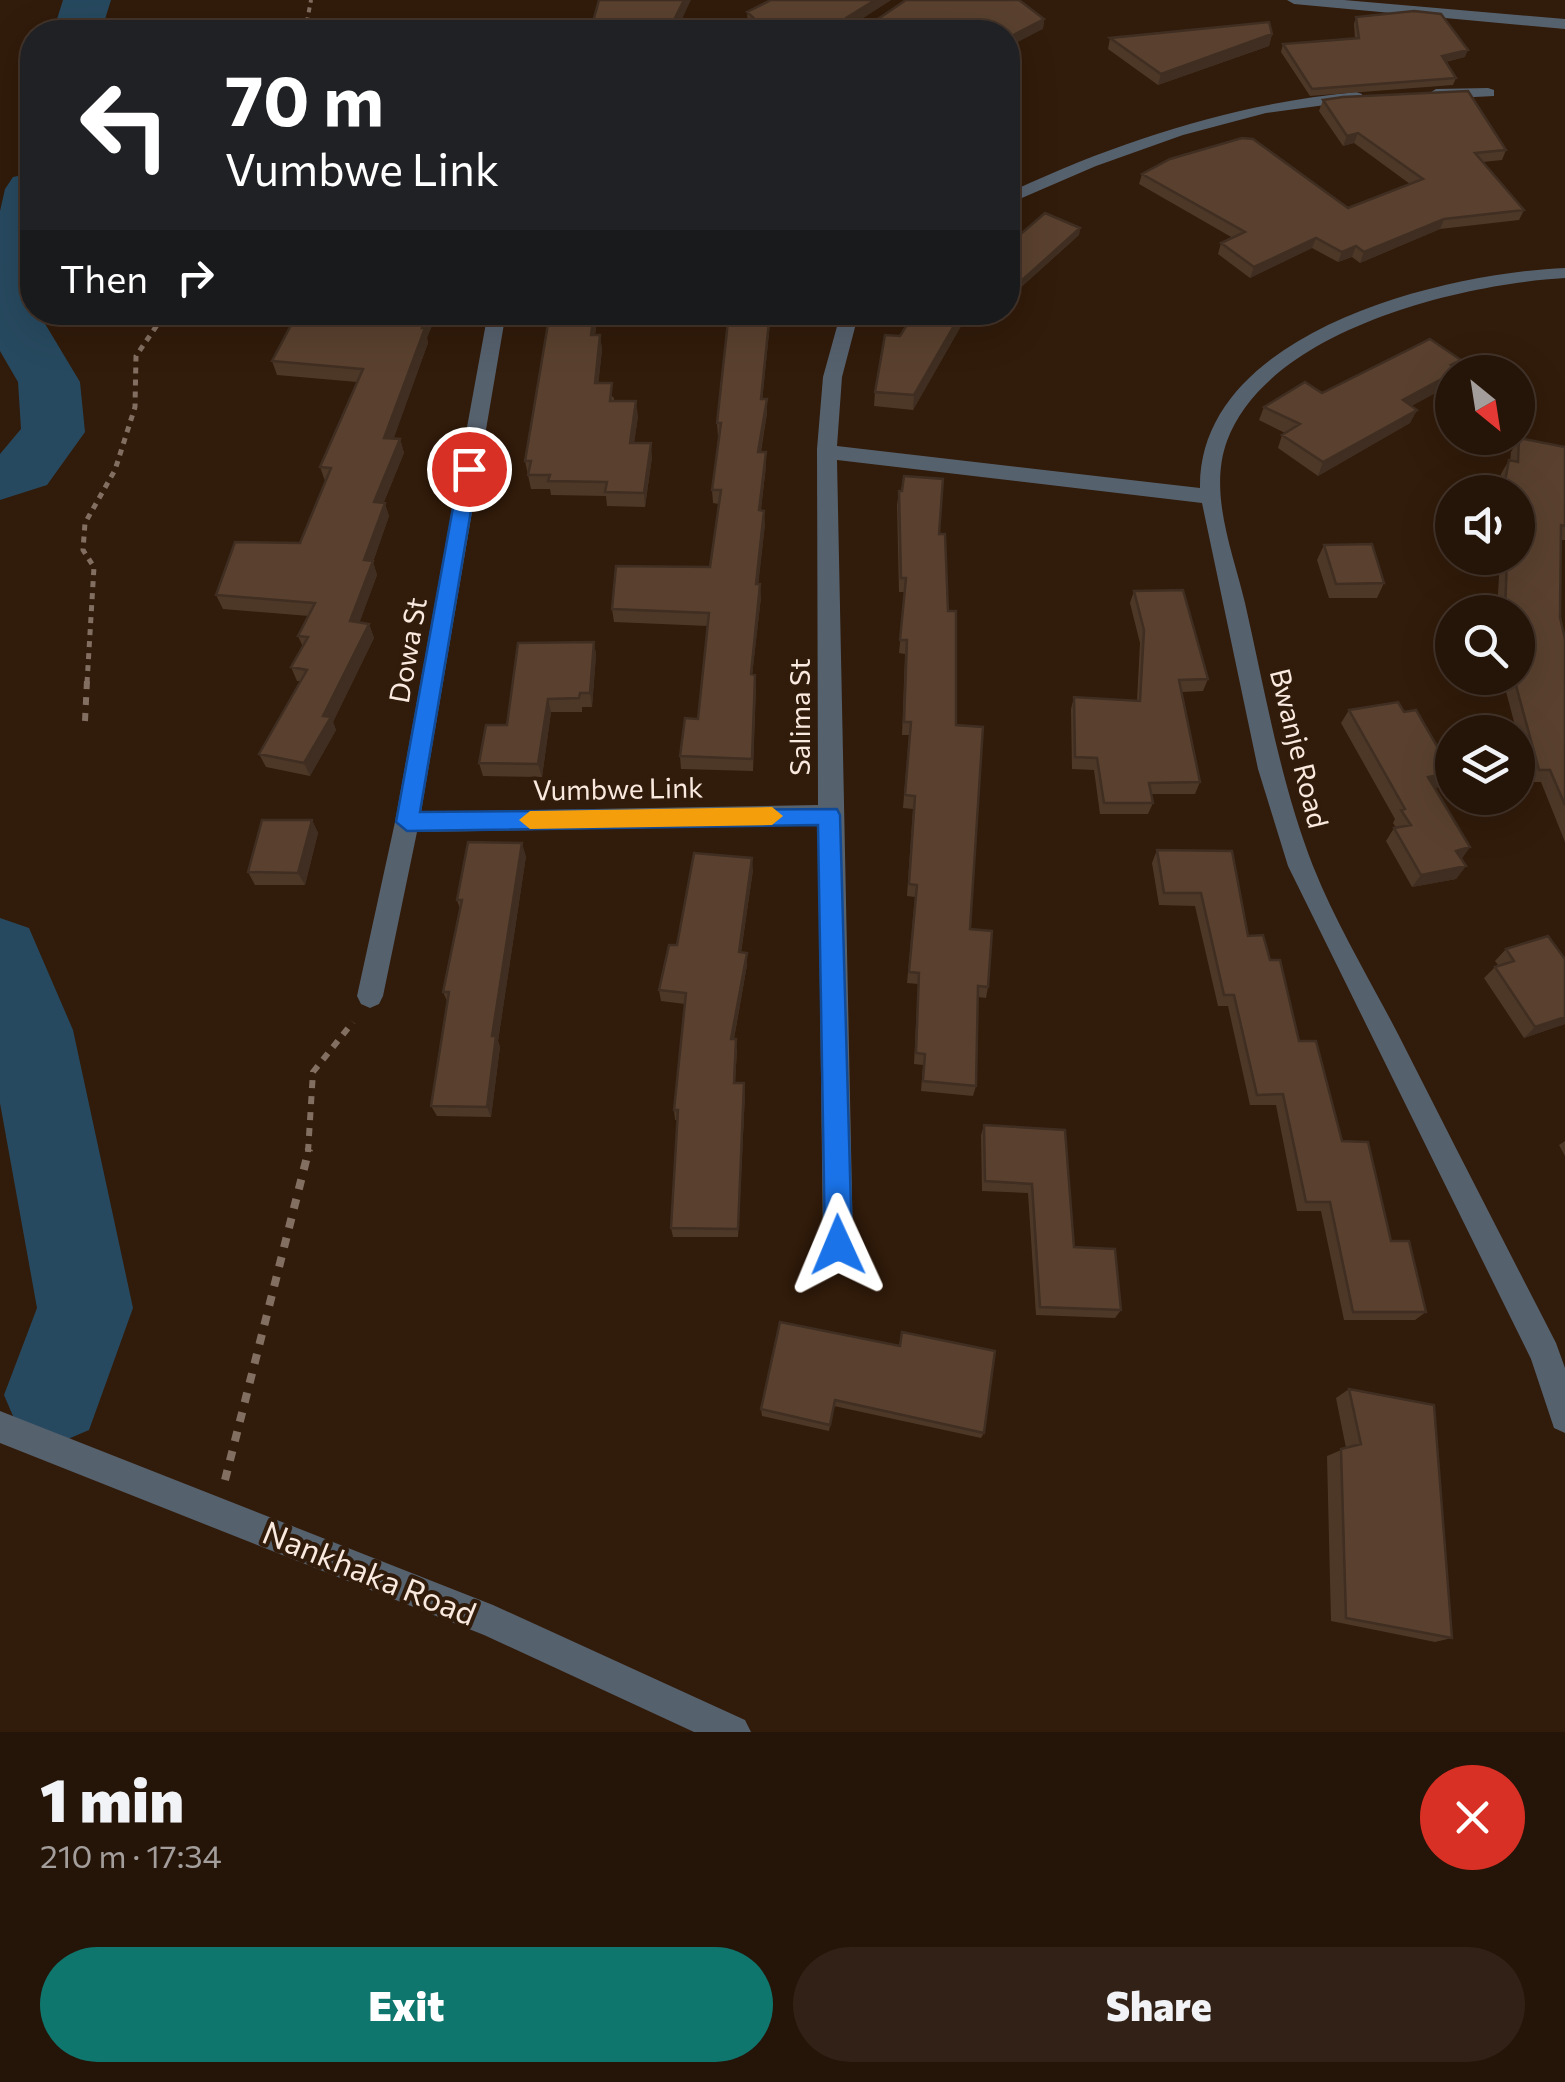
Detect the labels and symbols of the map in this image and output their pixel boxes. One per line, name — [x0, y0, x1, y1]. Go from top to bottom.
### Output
north arrow — [1435, 355, 1535, 455]
pin — [427, 427, 512, 512]
street label: Dowa St — [381, 595, 433, 705]
street label: Salima St — [782, 658, 816, 776]
street label: Bwanje Road — [1264, 665, 1336, 831]
street label: Vumbwe Link — [532, 770, 704, 806]
position arrow — [786, 1193, 890, 1297]
street label: Nankhaka Road — [257, 1511, 483, 1633]

